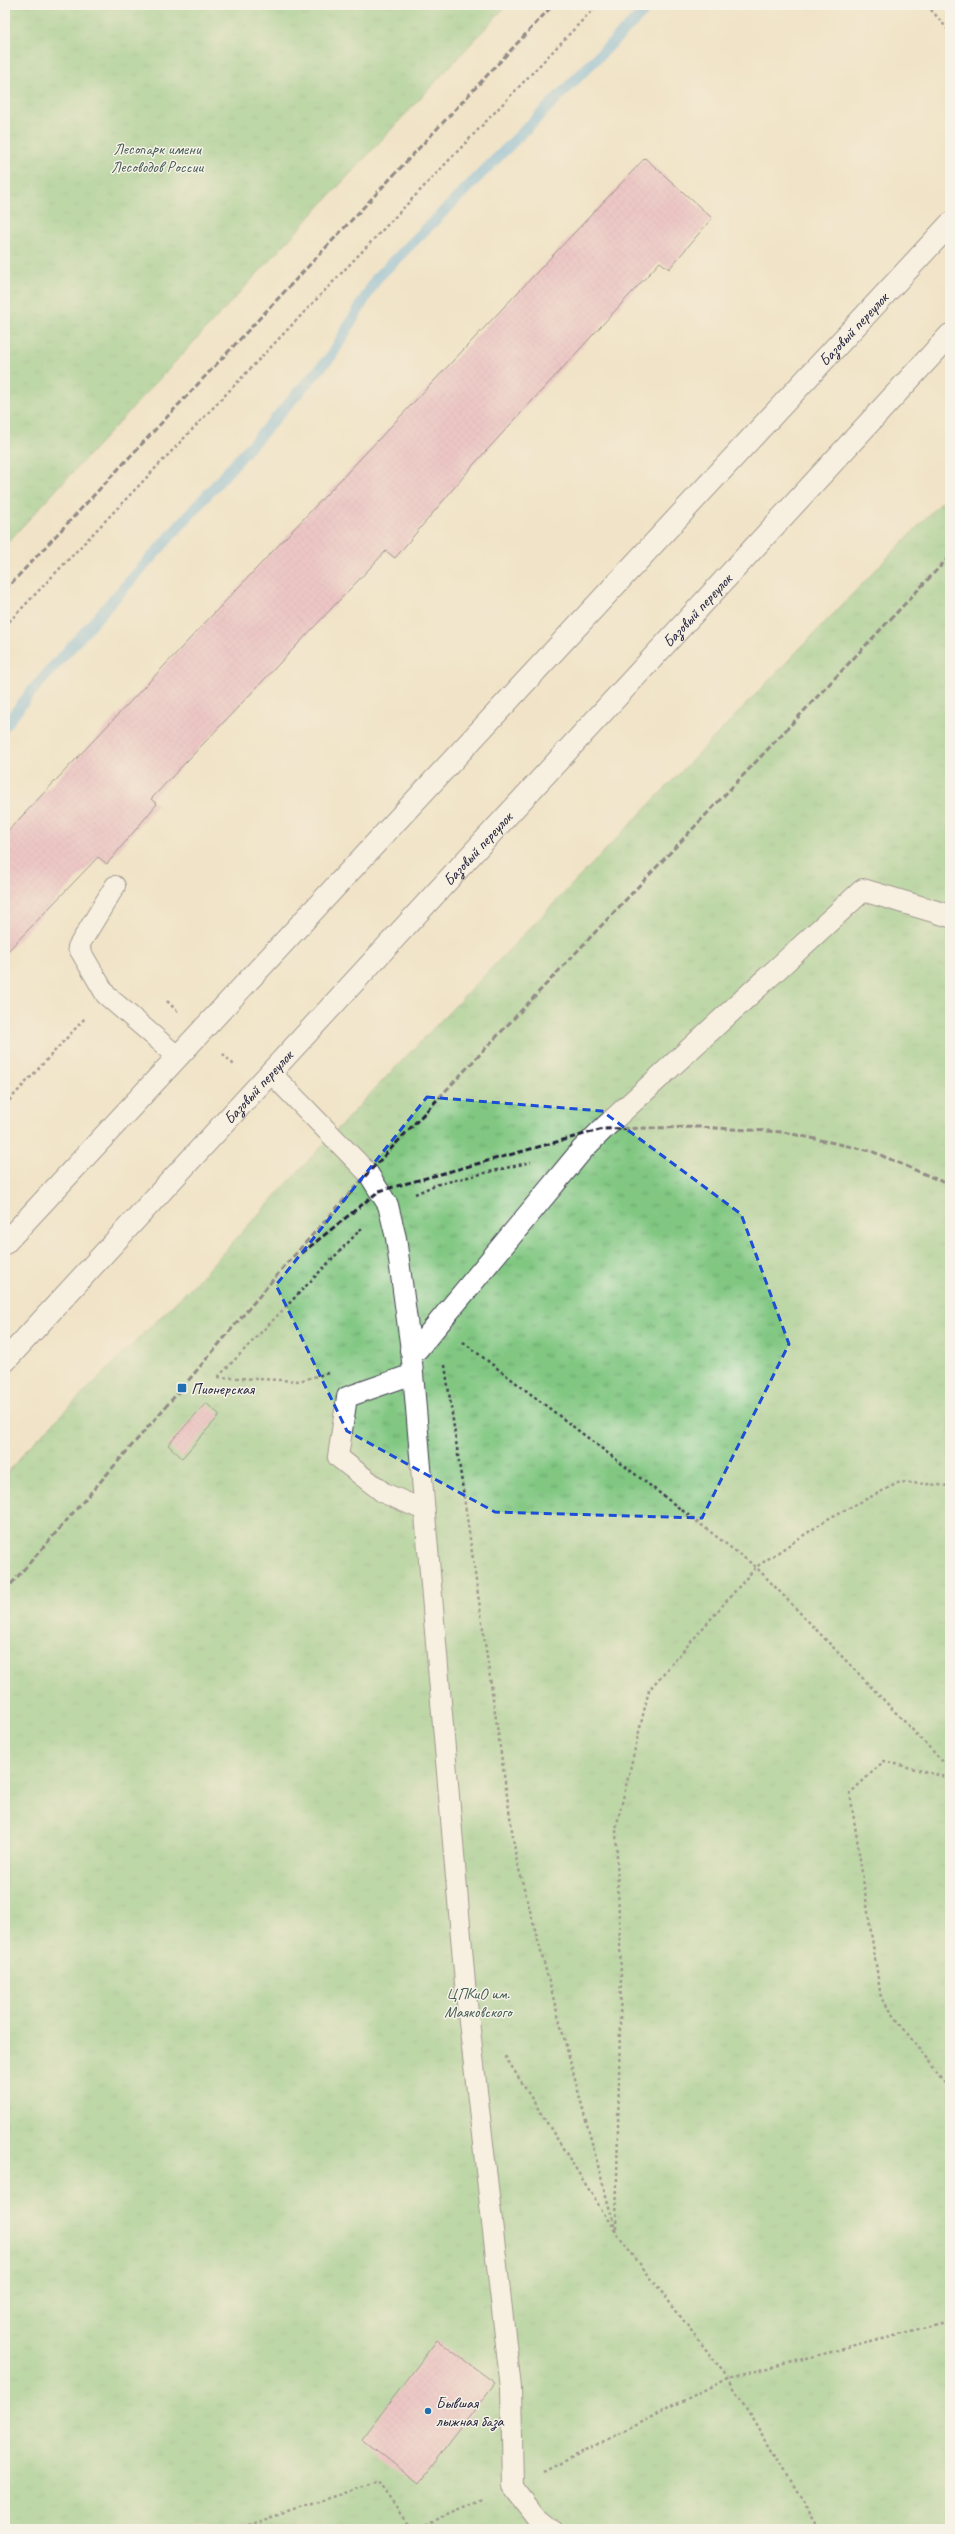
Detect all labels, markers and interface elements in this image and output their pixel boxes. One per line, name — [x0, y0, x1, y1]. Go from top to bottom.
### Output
park label: Лесопарк имени Лесоводов России — [111, 139, 204, 177]
street label: Базовый переулок — [815, 287, 894, 370]
street label: Базовый переулок — [659, 568, 738, 652]
street label: Базовый переулок — [439, 806, 518, 890]
street label: Базовый переулок — [219, 1045, 299, 1128]
place label: Пионерская — [191, 1379, 255, 1399]
marker: Пионерская — [176, 1382, 188, 1394]
park label: ЦПКиО им. Маяковского — [444, 1984, 514, 2022]
place label: Бывшая лыжная база — [436, 2393, 505, 2431]
marker: Бывшая лыжная база — [423, 2406, 433, 2416]

